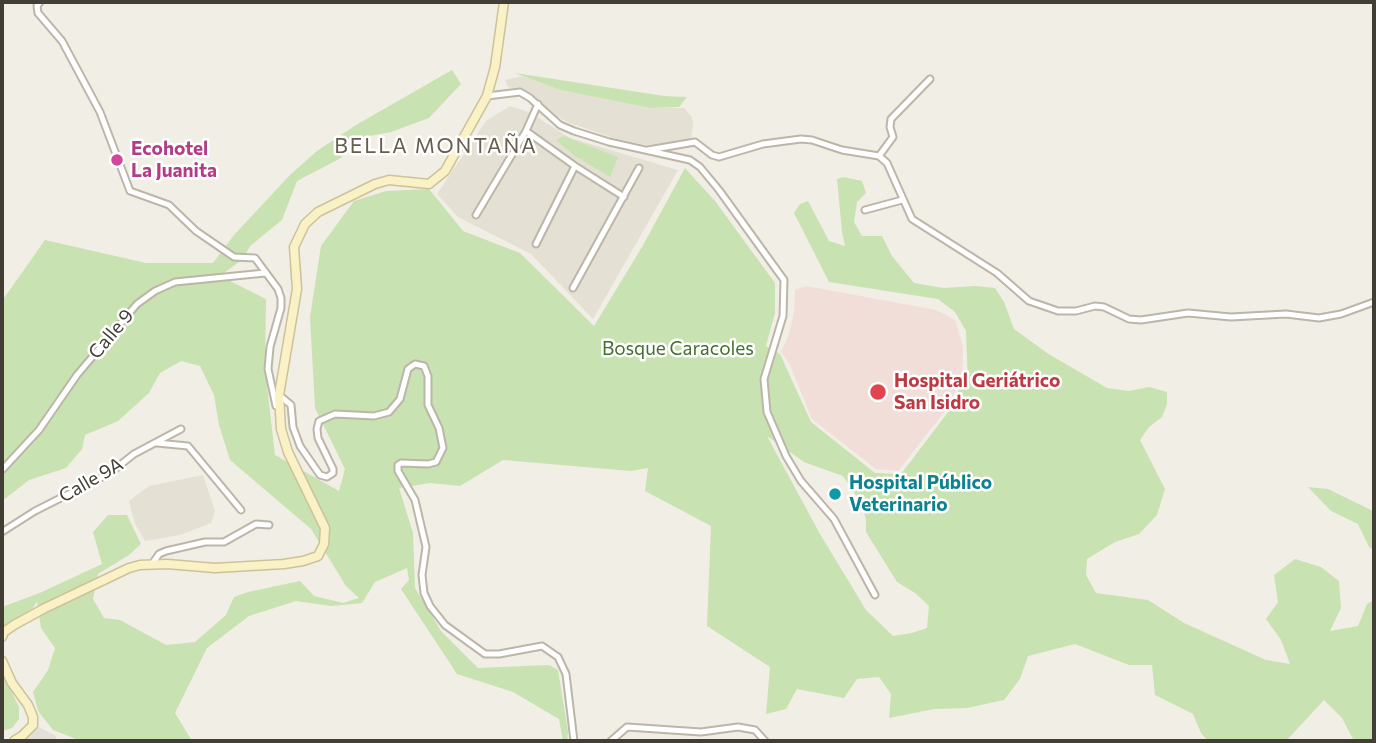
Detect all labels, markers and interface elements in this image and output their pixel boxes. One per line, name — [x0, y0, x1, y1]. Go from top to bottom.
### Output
district label: BELLA MONTAÑA — [336, 133, 536, 159]
place label: Ecohotel La Juanita — [131, 138, 217, 182]
marker: Ecohotel La Juanita — [109, 152, 125, 168]
street label: Calle 9 — [84, 305, 138, 363]
park label: Bosque Caracoles — [602, 338, 754, 360]
place label: Hospital Geriátrico San Isidro — [894, 370, 1060, 414]
marker: Hospital Geriátrico San Isidro — [868, 382, 888, 402]
street label: Calle 9A — [55, 453, 127, 507]
place label: Hospital Público Veterinario — [849, 472, 992, 516]
marker: Hospital Público Veterinario — [827, 486, 843, 502]

